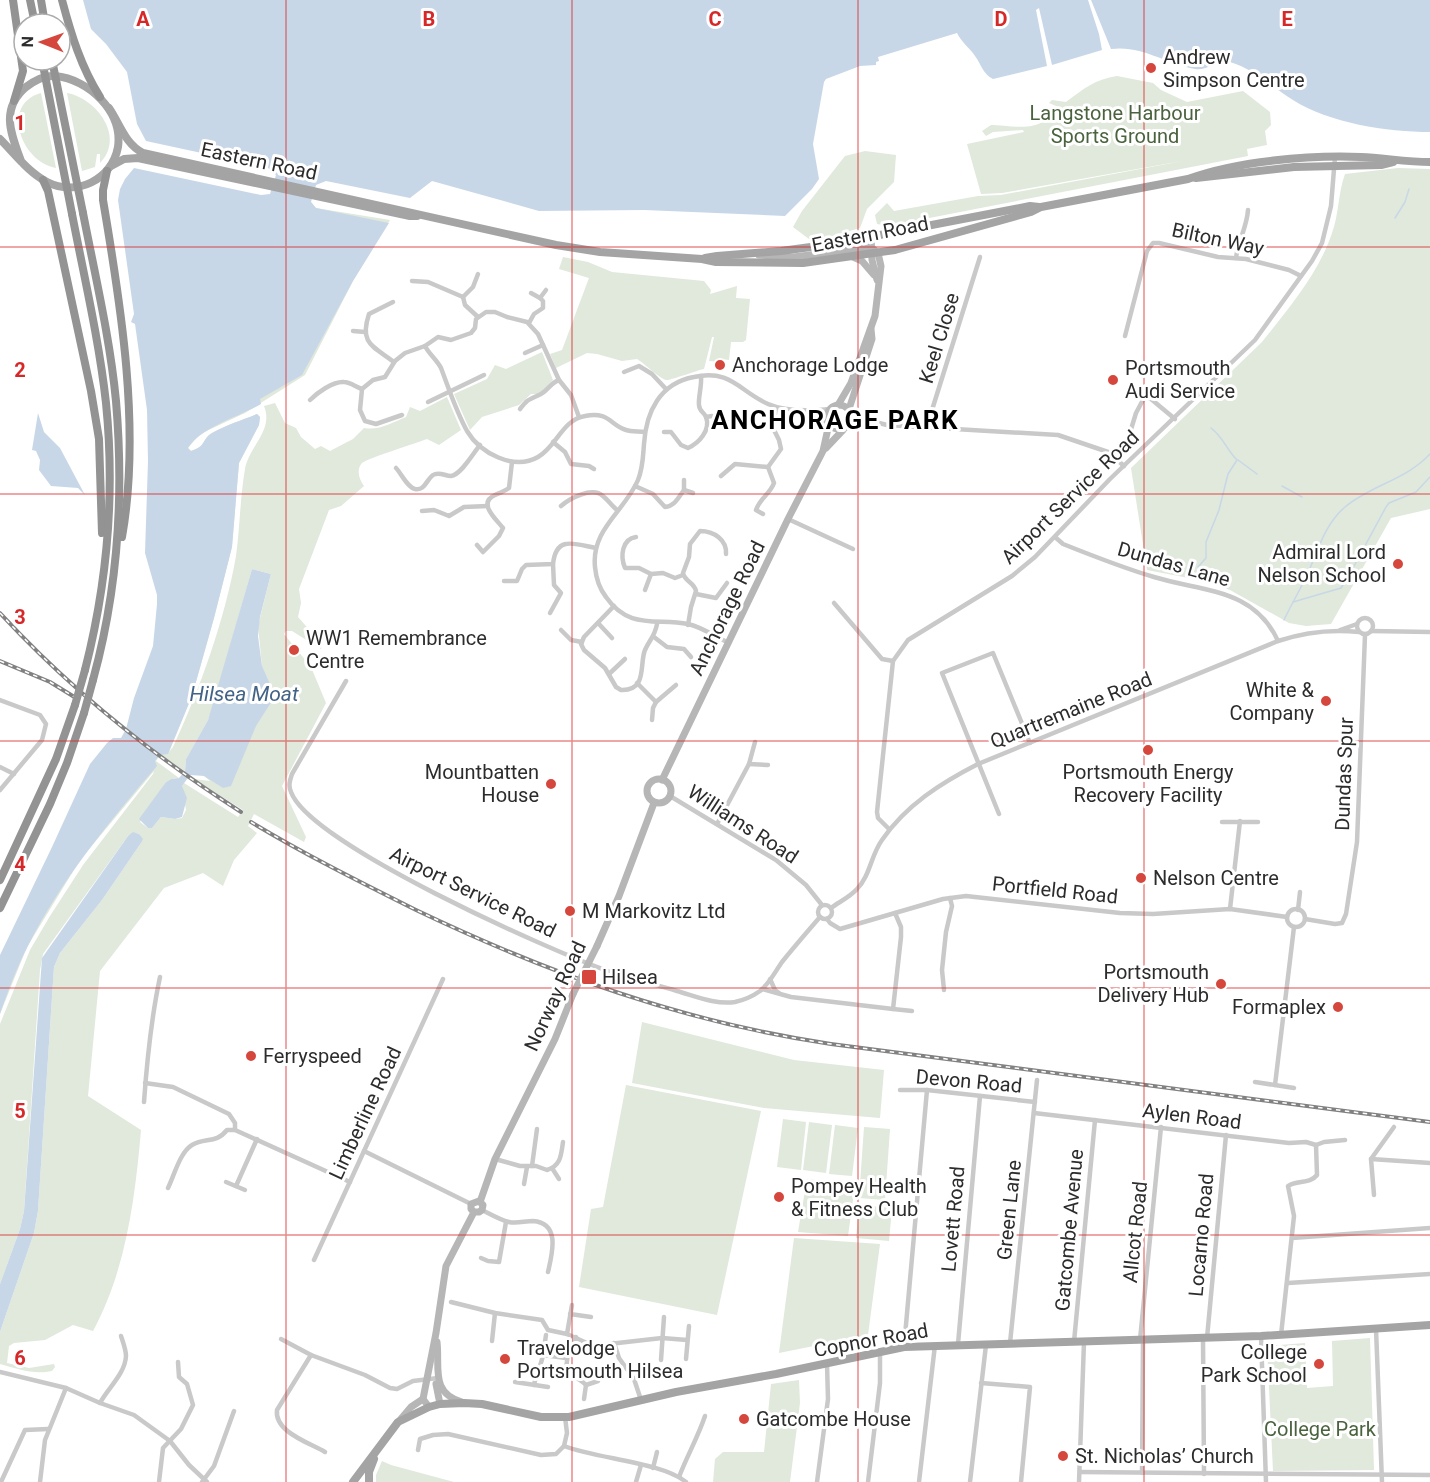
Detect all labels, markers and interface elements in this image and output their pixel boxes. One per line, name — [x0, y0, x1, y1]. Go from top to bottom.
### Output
text: A — [136, 7, 150, 31]
text: B — [423, 7, 435, 31]
text: C — [708, 7, 722, 31]
text: D — [995, 7, 1008, 31]
text: E — [1281, 7, 1293, 31]
north arrow — [12, 12, 72, 72]
text: N — [18, 36, 37, 48]
place label: Andrew Simpson Centre — [1163, 45, 1305, 92]
marker: Andrew Simpson Centre — [1144, 61, 1158, 75]
park label: Langstone Harbour Sports Ground — [1030, 101, 1201, 148]
text: 1 — [14, 111, 26, 135]
street label: Eastern Road — [199, 137, 319, 185]
street label: Eastern Road — [810, 211, 930, 257]
street label: Bilton Way — [1170, 218, 1267, 261]
street label: Keel Close — [914, 290, 964, 386]
place label: Anchorage Lodge — [732, 353, 888, 377]
place label: Portsmouth Audi Service — [1125, 356, 1235, 403]
text: 2 — [14, 358, 26, 382]
marker: Anchorage Lodge — [713, 358, 727, 372]
marker: Portsmouth Audi Service — [1106, 373, 1120, 387]
district label: ANCHORAGE PARK — [711, 405, 959, 435]
street label: Airport Service Road — [996, 425, 1144, 569]
street label: Dundas Lane — [1115, 536, 1233, 592]
street label: Anchorage Road — [684, 537, 770, 679]
place label: Admiral Lord Nelson School — [1257, 540, 1386, 587]
marker: Admiral Lord Nelson School — [1391, 557, 1405, 571]
text: 3 — [14, 605, 26, 629]
place label: WW1 Remembrance Centre — [306, 626, 487, 673]
marker: WW1 Remembrance Centre — [287, 643, 301, 657]
street label: Quartremaine Road — [987, 667, 1155, 753]
place label: White & Company — [1229, 678, 1315, 725]
water label: Hilsea Moat — [189, 682, 299, 706]
marker: White & Company — [1319, 694, 1333, 708]
street label: Dundas Spur — [1330, 717, 1358, 831]
marker: Portsmouth Energy Recovery Facility — [1141, 743, 1155, 757]
place label: Mountbatten House — [425, 760, 539, 807]
place label: Portsmouth Energy Recovery Facility — [1063, 760, 1234, 807]
marker: Mountbatten House — [544, 777, 558, 791]
street label: Williams Road — [683, 779, 803, 869]
street label: Airport Service Road — [386, 841, 560, 943]
text: 4 — [14, 852, 26, 876]
place label: Nelson Centre — [1153, 866, 1279, 890]
street label: Portfield Road — [991, 871, 1119, 909]
marker: Nelson Centre — [1134, 871, 1148, 885]
place label: M Markovitz Ltd — [582, 899, 726, 923]
marker: M Markovitz Ltd — [563, 904, 577, 918]
street label: Norway Road — [519, 937, 591, 1055]
place label: Portsmouth Delivery Hub — [1097, 960, 1209, 1007]
place label: Hilsea — [602, 965, 658, 989]
marker: Hilsea — [580, 968, 598, 986]
marker: Portsmouth Delivery Hub — [1214, 977, 1228, 991]
place label: Formaplex — [1232, 995, 1326, 1019]
marker: Formaplex — [1331, 1000, 1345, 1014]
street label: Limberline Road — [324, 1043, 406, 1183]
place label: Ferryspeed — [263, 1044, 362, 1068]
marker: Ferryspeed — [244, 1049, 258, 1063]
street label: Devon Road — [915, 1064, 1023, 1098]
street label: Aylen Road — [1141, 1098, 1243, 1134]
text: 5 — [14, 1099, 26, 1123]
street label: Gatcombe Avenue — [1050, 1148, 1088, 1312]
street label: Green Lane — [992, 1159, 1026, 1261]
street label: Lovett Road — [936, 1165, 970, 1273]
street label: Locarno Road — [1184, 1172, 1218, 1298]
place label: Pompey Health & Fitness Club — [791, 1174, 927, 1221]
street label: Allcot Road — [1118, 1180, 1152, 1284]
marker: Pompey Health & Fitness Club — [772, 1190, 786, 1204]
street label: Copnor Road — [812, 1318, 930, 1362]
place label: Travelodge Portsmouth Hilsea — [517, 1336, 683, 1383]
place label: College Park School — [1201, 1340, 1307, 1387]
text: 6 — [14, 1346, 26, 1370]
marker: Travelodge Portsmouth Hilsea — [498, 1352, 512, 1366]
marker: College Park School — [1312, 1357, 1326, 1371]
place label: Gatcombe House — [756, 1407, 911, 1431]
marker: Gatcombe House — [737, 1412, 751, 1426]
park label: College Park — [1264, 1417, 1377, 1441]
place label: St. Nicholas’ Church — [1075, 1444, 1254, 1468]
marker: St. Nicholas’ Church — [1056, 1449, 1070, 1463]

